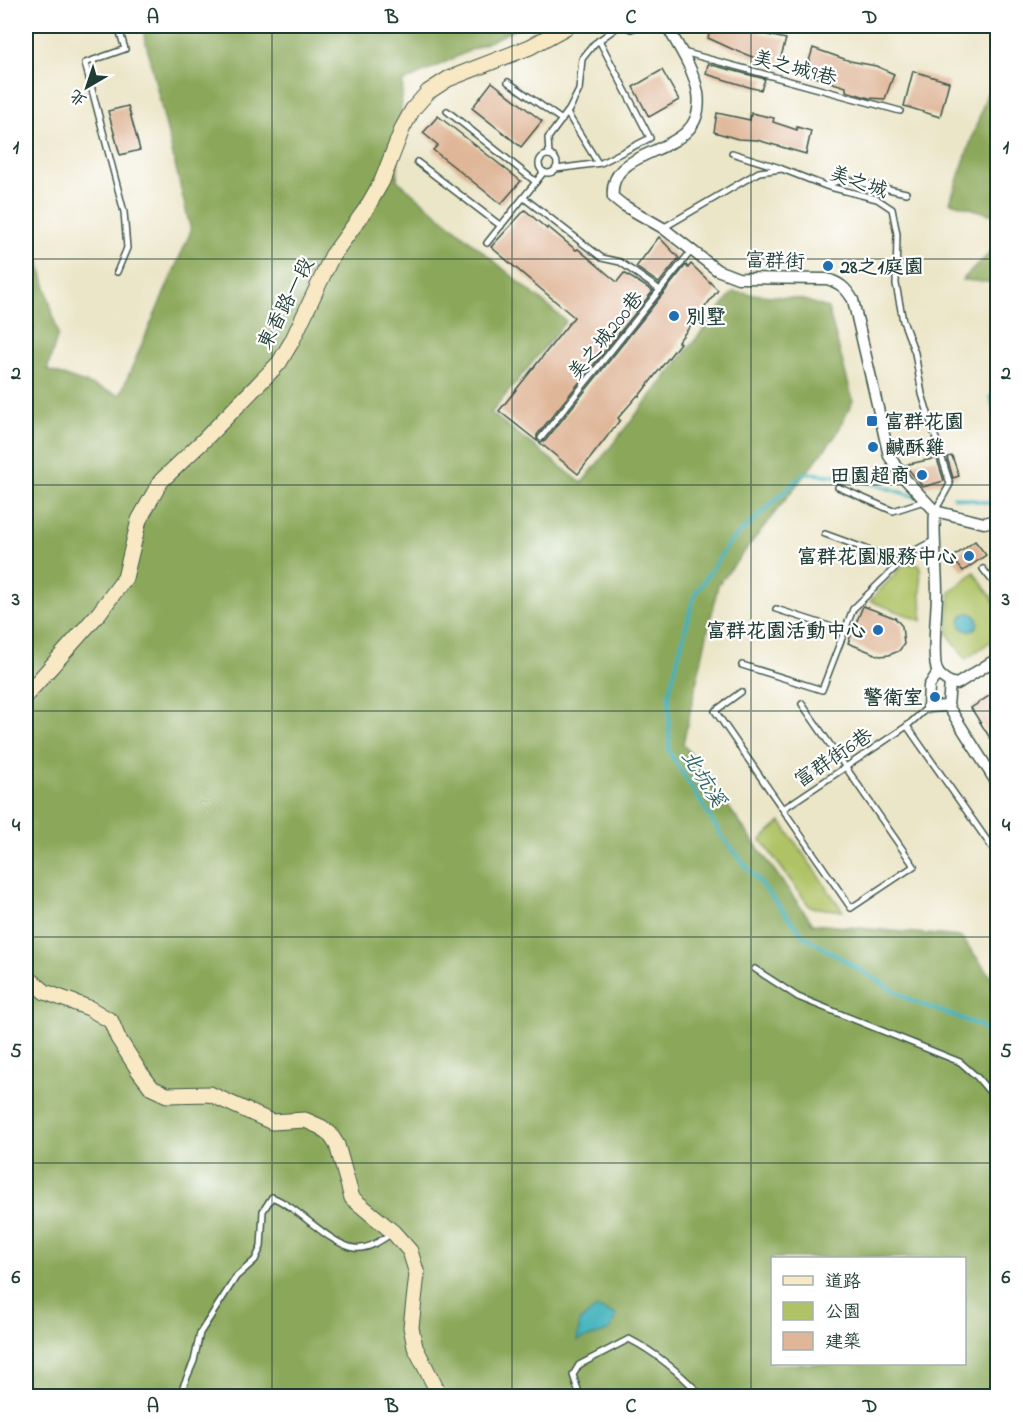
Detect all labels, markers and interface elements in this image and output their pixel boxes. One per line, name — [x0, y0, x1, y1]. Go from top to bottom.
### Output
text: A — [147, 4, 159, 33]
text: B — [384, 4, 399, 33]
text: C — [626, 4, 637, 33]
text: D — [862, 4, 877, 33]
street label: 美之城9巷 — [749, 44, 841, 95]
north arrow — [57, 57, 117, 117]
text: 北 — [65, 83, 93, 111]
text: 1 — [13, 134, 20, 163]
text: 1 — [1003, 134, 1010, 163]
street label: 美之城 — [825, 160, 891, 207]
street label: 富群街 — [744, 247, 805, 278]
street label: 東香路一段 — [252, 253, 323, 355]
place label: 28之1庭園 — [839, 254, 924, 283]
marker: 28之1庭園 — [821, 259, 835, 273]
street label: 美之城200巷 — [562, 285, 653, 387]
place label: 別墅 — [686, 304, 726, 333]
marker: 別墅 — [667, 309, 681, 323]
text: 2 — [10, 360, 21, 389]
text: 2 — [1000, 360, 1011, 389]
place label: 富群花園 — [884, 409, 964, 438]
marker: 富群花園 — [865, 414, 879, 428]
place label: 鹹酥雞 — [885, 435, 945, 464]
marker: 鹹酥雞 — [866, 440, 880, 454]
place label: 田園超商 — [830, 463, 910, 492]
marker: 田園超商 — [915, 468, 929, 482]
place label: 富群花園服務中心 — [797, 544, 957, 573]
marker: 富群花園服務中心 — [962, 549, 976, 563]
text: 3 — [11, 586, 20, 615]
text: 3 — [1001, 586, 1010, 615]
place label: 富群花園活動中心 — [706, 618, 866, 647]
marker: 富群花園活動中心 — [871, 623, 885, 637]
place label: 警衛室 — [863, 685, 923, 714]
marker: 警衛室 — [928, 690, 942, 704]
street label: 富群街6巷 — [789, 722, 880, 796]
water label: 北坑溪 — [673, 744, 732, 815]
text: 4 — [12, 812, 21, 841]
text: 4 — [1002, 812, 1011, 841]
text: 5 — [10, 1038, 22, 1067]
text: 5 — [1000, 1038, 1012, 1067]
legend — [771, 1257, 966, 1365]
text: 6 — [12, 1264, 21, 1293]
text: 6 — [1002, 1264, 1011, 1293]
text: 道路 — [825, 1270, 861, 1296]
text: 公園 — [825, 1300, 861, 1326]
text: 建築 — [825, 1330, 861, 1356]
text: A — [147, 1393, 159, 1422]
text: B — [384, 1393, 399, 1422]
text: C — [626, 1393, 637, 1422]
text: D — [862, 1393, 877, 1422]

